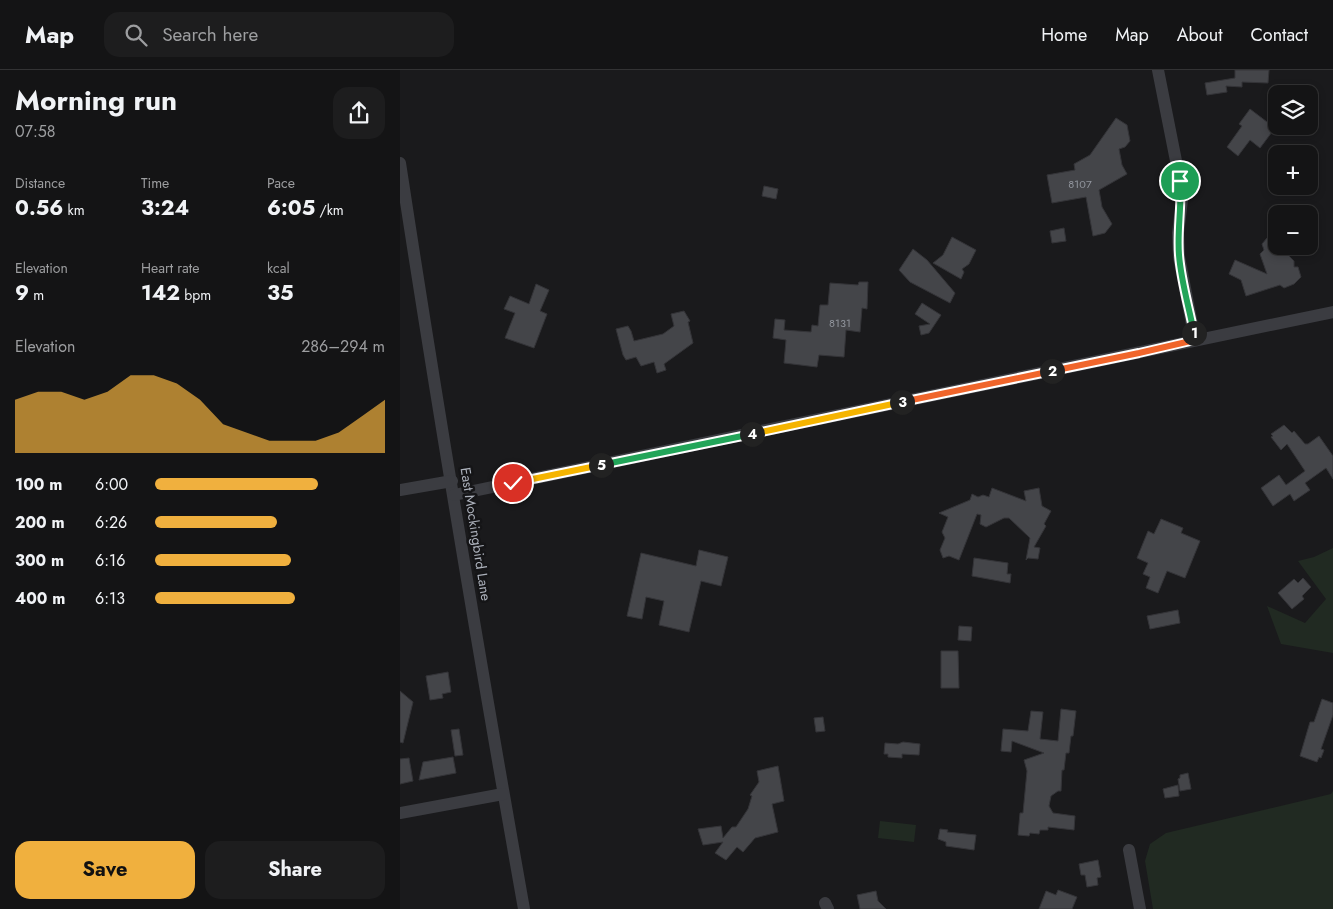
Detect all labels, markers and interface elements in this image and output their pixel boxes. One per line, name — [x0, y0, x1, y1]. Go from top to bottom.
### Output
search box — [104, 12, 454, 57]
text: Map — [25, 17, 74, 52]
icon: search — [122, 21, 150, 49]
text: Search here — [162, 21, 258, 48]
text: Home — [1041, 22, 1087, 48]
text: Map — [1115, 22, 1149, 48]
text: About — [1177, 22, 1222, 48]
text: Contact — [1250, 22, 1308, 48]
text: Morning run — [15, 80, 177, 121]
map controls — [1268, 85, 1318, 255]
button: layers — [1268, 85, 1318, 135]
button: share — [333, 87, 385, 139]
text: 07:58 — [15, 120, 56, 143]
button: + — [1268, 145, 1318, 195]
pin — [1159, 160, 1201, 202]
icon: arrive — [1166, 167, 1194, 195]
text: Distance — [15, 173, 65, 193]
text: Time — [141, 173, 169, 193]
text: Pace — [267, 173, 295, 193]
house number: 8107 — [1068, 176, 1092, 192]
text: 0.56 — [15, 193, 63, 223]
text: 3:24 — [141, 193, 189, 223]
text: 6:05 — [267, 193, 315, 223]
text: km — [63, 200, 85, 220]
text: /km — [315, 200, 344, 220]
button: − — [1268, 205, 1318, 255]
text: Elevation — [15, 258, 68, 278]
text: Heart rate — [141, 258, 199, 278]
text: kcal — [267, 258, 290, 278]
text: 9 — [15, 278, 29, 308]
text: 142 — [141, 278, 180, 308]
text: 35 — [267, 278, 294, 308]
text: m — [29, 285, 44, 305]
text: bpm — [180, 285, 211, 305]
house number: 8131 — [829, 315, 851, 331]
pin: 1 — [1182, 320, 1206, 346]
text: 1 — [1191, 323, 1198, 343]
text: Elevation — [15, 335, 75, 358]
text: 286–294 m — [301, 335, 385, 358]
pin: 2 — [1040, 358, 1064, 384]
text: 2 — [1048, 361, 1057, 381]
pin: 3 — [890, 390, 914, 414]
text: 3 — [898, 392, 907, 412]
pin: 4 — [740, 422, 764, 446]
text: 4 — [748, 424, 757, 444]
pin: 5 — [588, 452, 614, 478]
text: 5 — [597, 455, 606, 475]
pin — [492, 462, 534, 504]
street label: East Mockingbird Lane — [456, 466, 496, 602]
icon: check — [499, 469, 527, 497]
text: 100 m — [15, 473, 62, 496]
text: 6:00 — [95, 473, 128, 496]
text: 200 m — [15, 511, 65, 534]
text: 6:26 — [95, 511, 127, 534]
text: 300 m — [15, 549, 64, 572]
text: 6:16 — [95, 549, 125, 572]
text: 400 m — [15, 587, 65, 610]
text: 6:13 — [95, 587, 125, 610]
button: Save — [15, 841, 195, 899]
button: Share — [205, 841, 385, 899]

